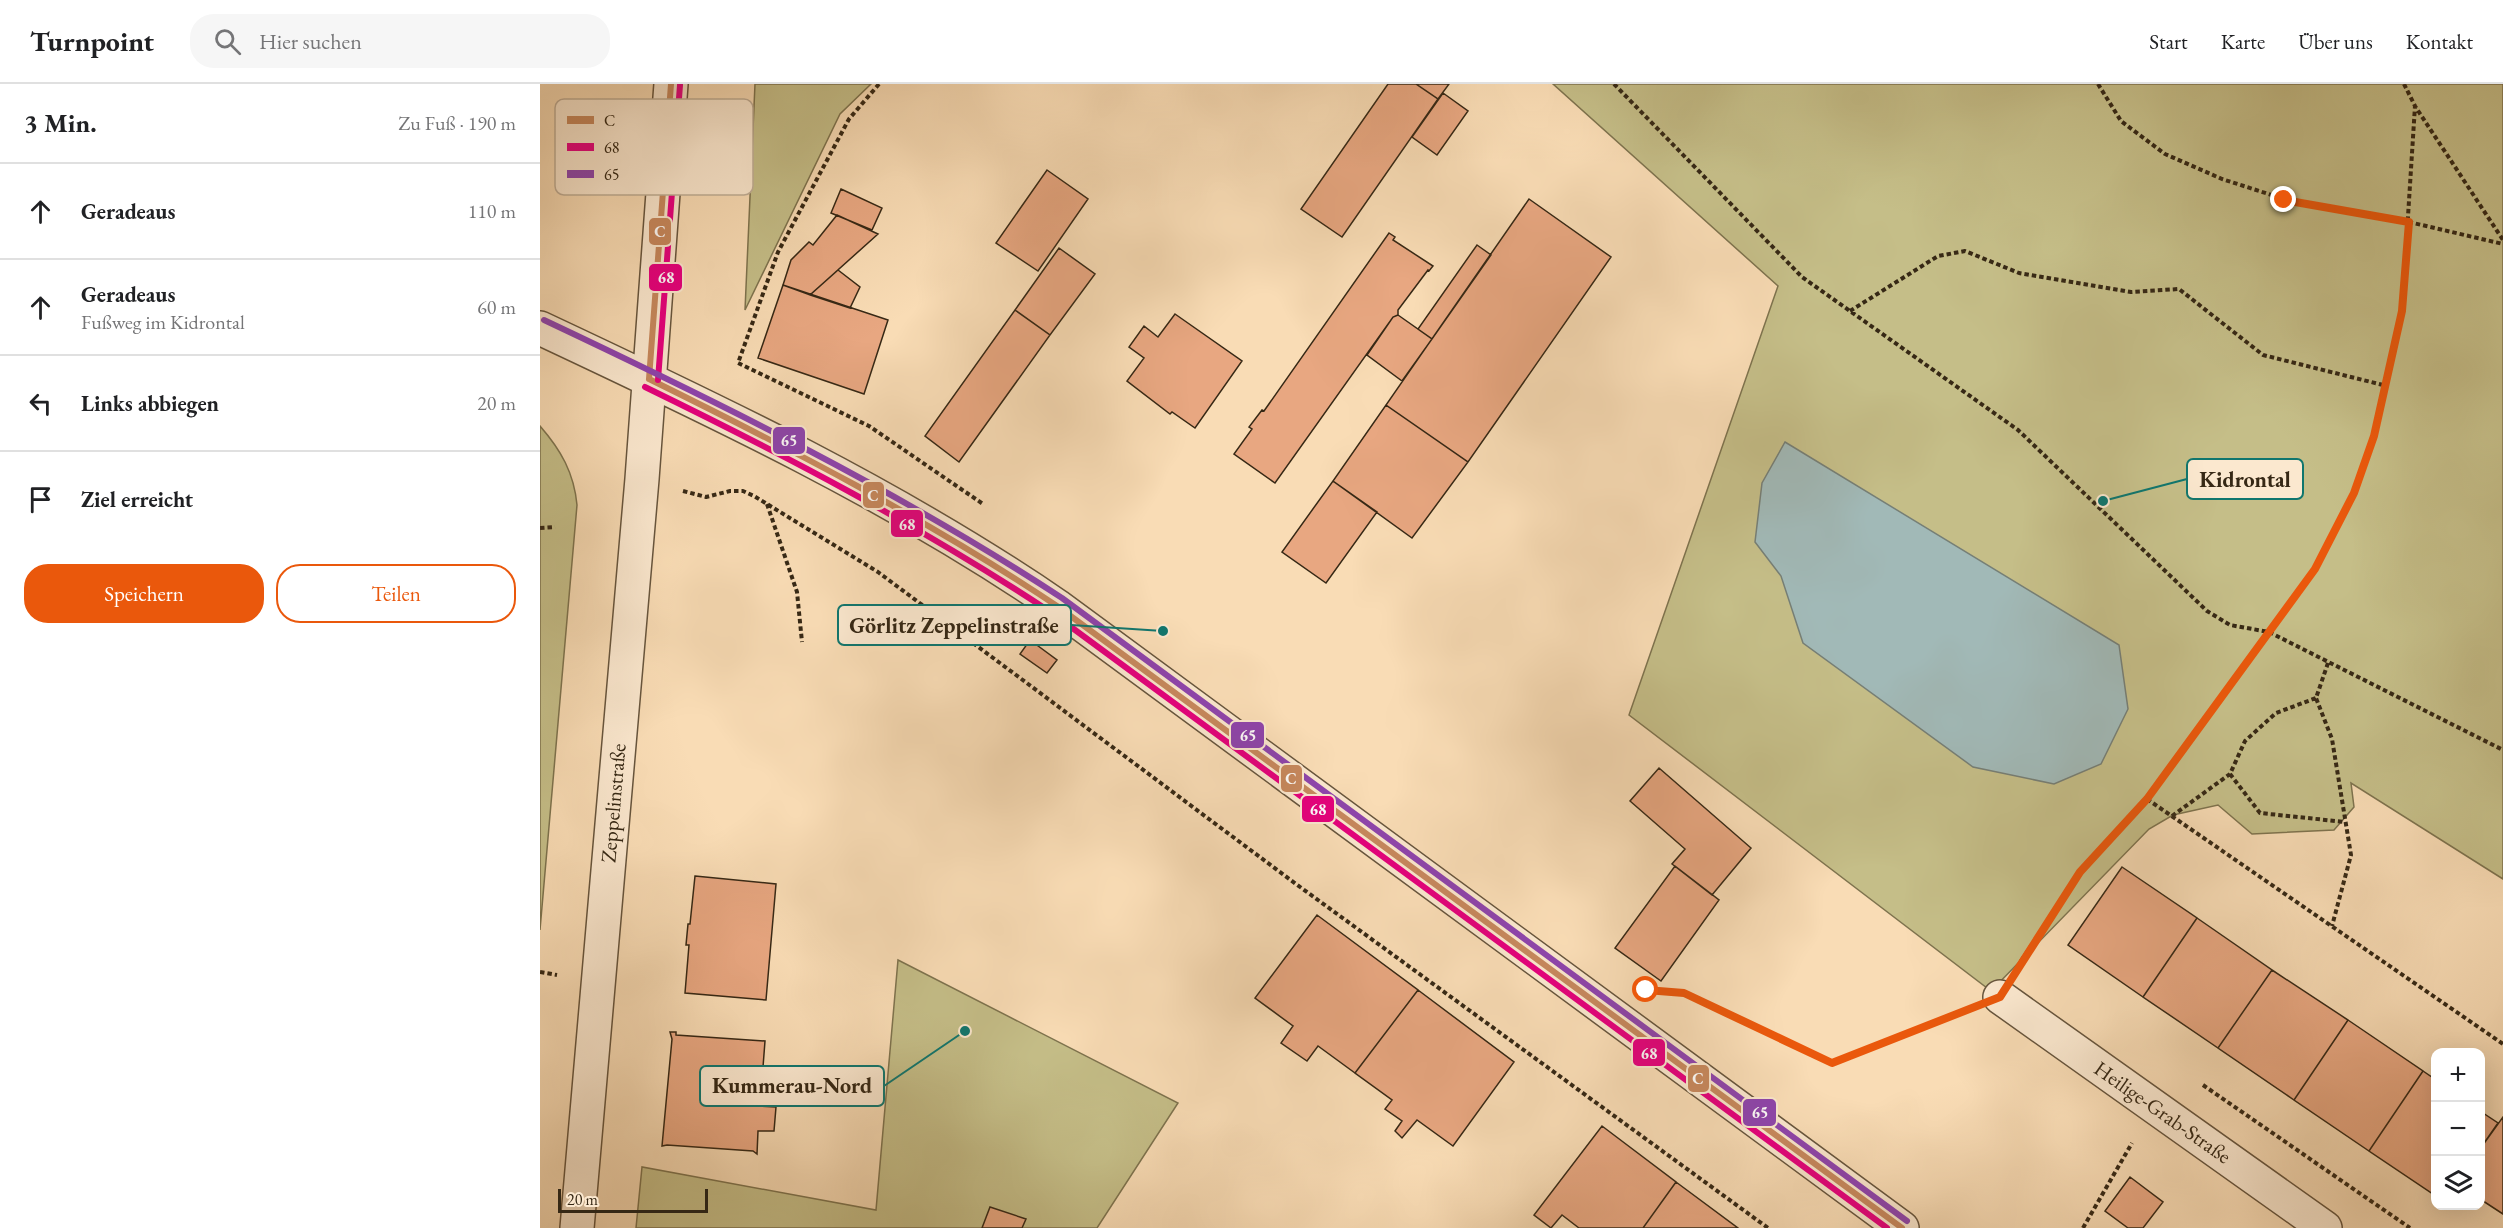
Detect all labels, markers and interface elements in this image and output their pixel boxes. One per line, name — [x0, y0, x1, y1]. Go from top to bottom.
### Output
search box — [190, 14, 610, 68]
text: Turnpoint — [30, 23, 154, 59]
icon: search — [211, 25, 244, 58]
text: Hier suchen — [259, 27, 362, 56]
text: Start — [2149, 28, 2188, 55]
text: Karte — [2221, 28, 2265, 55]
text: Über uns — [2298, 28, 2373, 55]
text: Kontakt — [2406, 28, 2473, 55]
legend — [555, 99, 753, 195]
text: 3 Min. — [24, 106, 97, 140]
text: Zu Fuß · 190 m — [398, 110, 516, 136]
text: C — [604, 110, 615, 131]
text: 68 — [604, 137, 620, 158]
text: 65 — [604, 164, 619, 185]
route end — [2270, 186, 2296, 212]
icon: ahead — [24, 195, 57, 228]
text: Geradeaus — [81, 197, 175, 226]
text: 110 m — [468, 198, 516, 224]
line badge: C — [648, 217, 672, 246]
text: C — [654, 221, 666, 242]
line badge: 68 — [648, 263, 683, 292]
text: 68 — [658, 267, 674, 288]
text: Geradeaus — [81, 280, 175, 309]
icon: ahead — [24, 291, 57, 324]
text: 60 m — [477, 294, 516, 320]
text: Fußweg im Kidrontal — [81, 309, 245, 335]
icon: left — [24, 387, 57, 420]
text: Links abbiegen — [81, 389, 219, 418]
text: 20 m — [477, 390, 516, 416]
line badge: 65 — [772, 426, 806, 455]
text: 65 — [781, 430, 797, 451]
callout: Kidrontal — [2187, 459, 2303, 499]
text: Kidrontal — [2199, 465, 2291, 494]
line badge: C — [862, 481, 885, 509]
icon: arrive — [24, 483, 57, 516]
text: Ziel erreicht — [81, 485, 193, 514]
text: C — [867, 485, 879, 506]
line badge: 68 — [890, 509, 924, 538]
text: 68 — [899, 514, 915, 535]
button: Speichern — [24, 564, 264, 623]
button: Teilen — [276, 564, 516, 623]
callout: Görlitz Zeppelinstraße — [838, 605, 1071, 645]
text: Görlitz Zeppelinstraße — [849, 611, 1059, 640]
line badge: 65 — [1230, 721, 1265, 749]
text: 65 — [1240, 725, 1256, 746]
street label: Zeppelinstraße — [594, 742, 632, 864]
line badge: C — [1280, 764, 1303, 793]
text: C — [1285, 768, 1297, 789]
line badge: 68 — [1301, 795, 1335, 823]
text: 68 — [1310, 799, 1326, 820]
route start — [1632, 976, 1658, 1002]
line badge: 68 — [1632, 1038, 1666, 1067]
text: 68 — [1641, 1043, 1657, 1064]
map controls — [2431, 1048, 2485, 1210]
button: + — [2431, 1048, 2485, 1102]
street label: Heilige-Grab-Straße — [2089, 1055, 2237, 1169]
line badge: C — [1687, 1064, 1710, 1093]
callout: Kummerau-Nord — [700, 1066, 884, 1106]
text: C — [1692, 1068, 1704, 1089]
text: Kummerau-Nord — [712, 1071, 872, 1100]
line badge: 65 — [1742, 1098, 1777, 1127]
text: 65 — [1752, 1102, 1768, 1123]
button: − — [2431, 1102, 2485, 1156]
button: layers — [2431, 1156, 2485, 1210]
scale bar — [558, 1186, 708, 1214]
text: 20 m — [567, 1189, 598, 1210]

